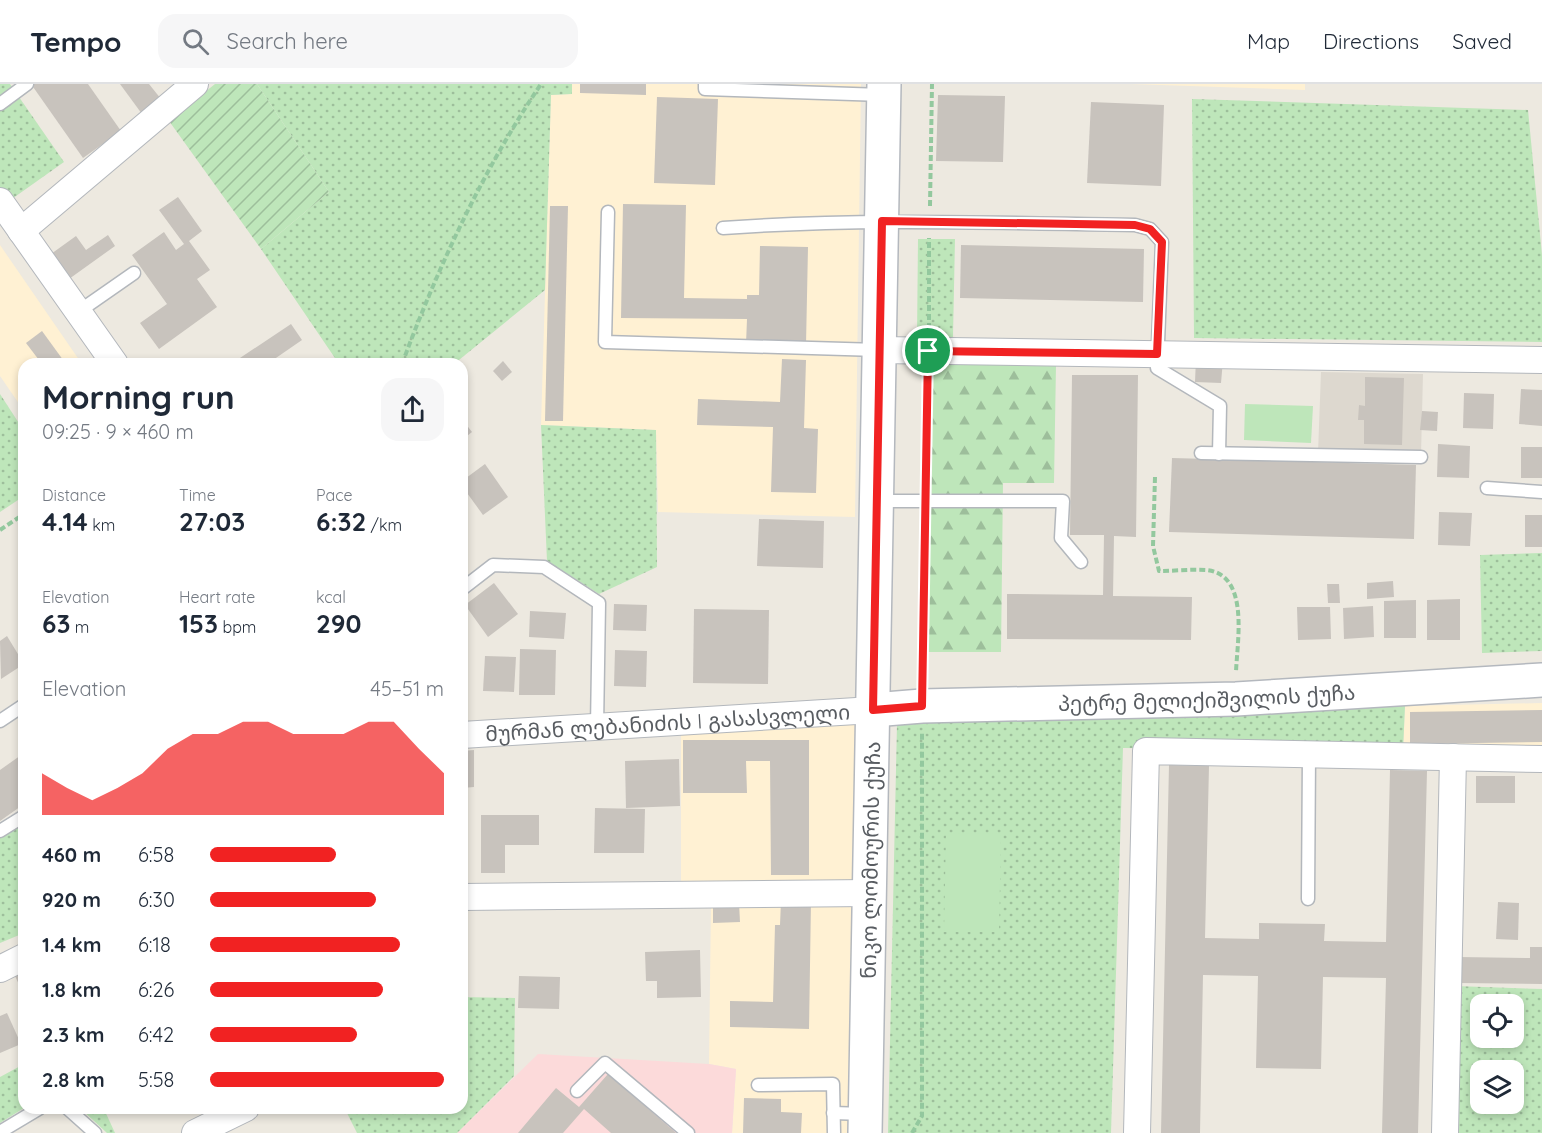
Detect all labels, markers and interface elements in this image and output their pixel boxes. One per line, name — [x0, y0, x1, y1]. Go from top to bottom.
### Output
search box — [158, 14, 578, 68]
text: Tempo — [30, 24, 122, 59]
icon: search — [179, 25, 212, 58]
text: Search here — [227, 27, 348, 55]
text: Map — [1247, 28, 1290, 54]
text: Directions — [1323, 28, 1419, 54]
text: Saved — [1452, 28, 1512, 54]
pin — [902, 325, 953, 376]
icon: arrive — [911, 334, 944, 367]
text: Morning run — [42, 376, 235, 417]
button: share — [381, 378, 444, 441]
text: 09:25 · 9 × 460 m — [42, 419, 194, 444]
text: Distance — [42, 485, 106, 505]
text: Time — [179, 485, 216, 505]
text: Pace — [316, 485, 352, 505]
text: 4.14 — [42, 505, 88, 538]
text: 27:03 — [179, 505, 245, 538]
text: 6:32 — [316, 505, 366, 538]
text: km — [88, 515, 115, 535]
text: /km — [366, 515, 402, 535]
text: Elevation — [42, 587, 109, 607]
text: Heart rate — [179, 587, 255, 607]
text: kcal — [316, 587, 346, 607]
text: 63 — [42, 607, 70, 640]
text: 153 — [179, 607, 218, 640]
text: 290 — [316, 607, 362, 640]
text: m — [70, 617, 89, 637]
text: bpm — [218, 617, 256, 637]
text: Elevation — [42, 676, 126, 701]
text: 45–51 m — [370, 676, 444, 701]
street label: პეტრე მელიქიშვილის ქუჩა — [1058, 679, 1356, 716]
street label: მურმან ლებანიძის I გასასვლელი — [484, 698, 851, 747]
street label: ნიკო ლომოურის ქუჩა — [855, 741, 885, 979]
text: 460 m — [42, 842, 101, 867]
text: 6:58 — [138, 842, 174, 867]
text: 920 m — [42, 887, 101, 912]
text: 6:30 — [138, 887, 175, 912]
text: 1.4 km — [42, 932, 101, 957]
text: 6:18 — [138, 932, 171, 957]
text: 1.8 km — [42, 977, 101, 1002]
text: 6:26 — [138, 977, 174, 1002]
map controls — [1470, 994, 1524, 1114]
button: locate — [1470, 994, 1524, 1048]
text: 2.3 km — [42, 1022, 105, 1047]
text: 6:42 — [138, 1022, 174, 1047]
button: layers — [1470, 1060, 1524, 1114]
text: 2.8 km — [42, 1067, 105, 1092]
text: 5:58 — [138, 1067, 174, 1092]

